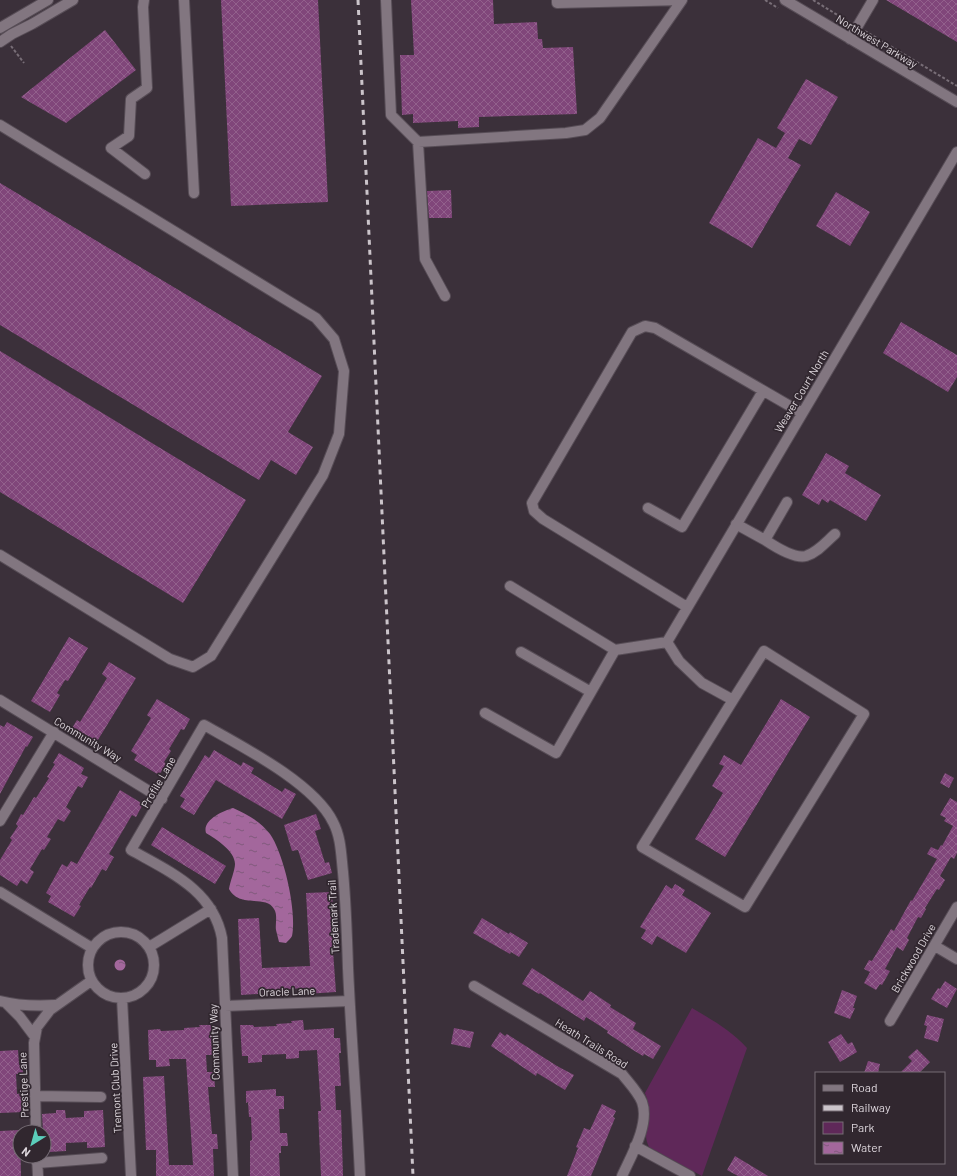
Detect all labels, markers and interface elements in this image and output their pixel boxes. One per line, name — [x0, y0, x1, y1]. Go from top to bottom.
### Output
street label: Northwest Parkway — [834, 12, 920, 70]
street label: Weaver Court North — [771, 347, 831, 435]
street label: Community Way — [52, 714, 124, 764]
street label: Profile Lane — [138, 754, 178, 810]
street label: Trademark Trail — [325, 880, 341, 954]
street label: Brickwood Drive — [888, 921, 938, 995]
street label: Oracle Lane — [259, 984, 316, 998]
street label: Community Way — [206, 1004, 222, 1080]
street label: Heath Trails Road — [553, 1015, 631, 1071]
street label: Tremont Club Drive — [106, 1042, 124, 1134]
street label: Prestige Lane — [15, 1052, 31, 1118]
legend — [815, 1072, 945, 1164]
text: Road — [851, 1080, 878, 1094]
text: Railway — [851, 1100, 891, 1114]
text: Park — [851, 1120, 875, 1134]
north arrow — [12, 1124, 52, 1164]
text: Water — [851, 1140, 883, 1154]
text: N — [19, 1145, 33, 1160]

